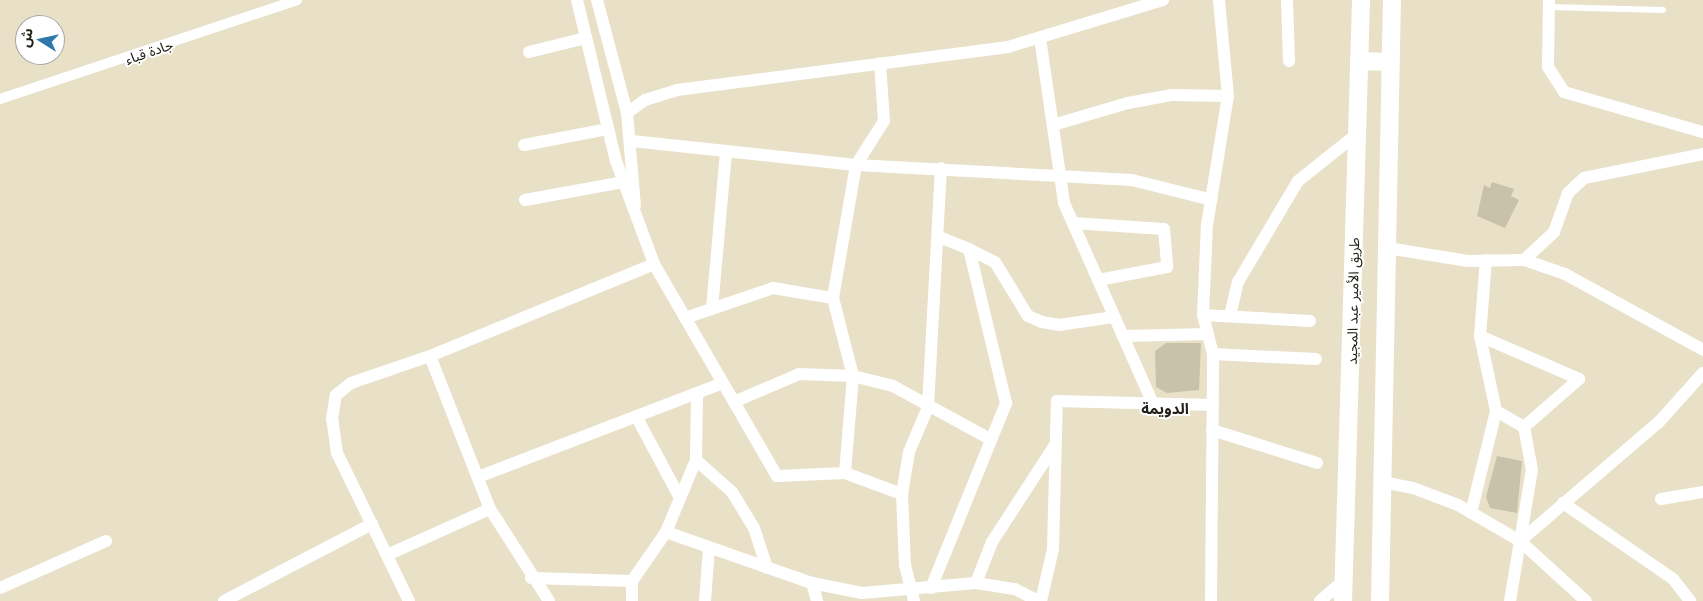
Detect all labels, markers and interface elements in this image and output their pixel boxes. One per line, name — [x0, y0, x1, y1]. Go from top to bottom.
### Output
north arrow — [15, 15, 65, 65]
text: ش — [16, 27, 37, 49]
street label: جادة قباء — [123, 36, 175, 68]
street label: طريق الأمير عبد المجيد — [1343, 237, 1363, 365]
district label: الدويمة — [1141, 400, 1189, 418]

